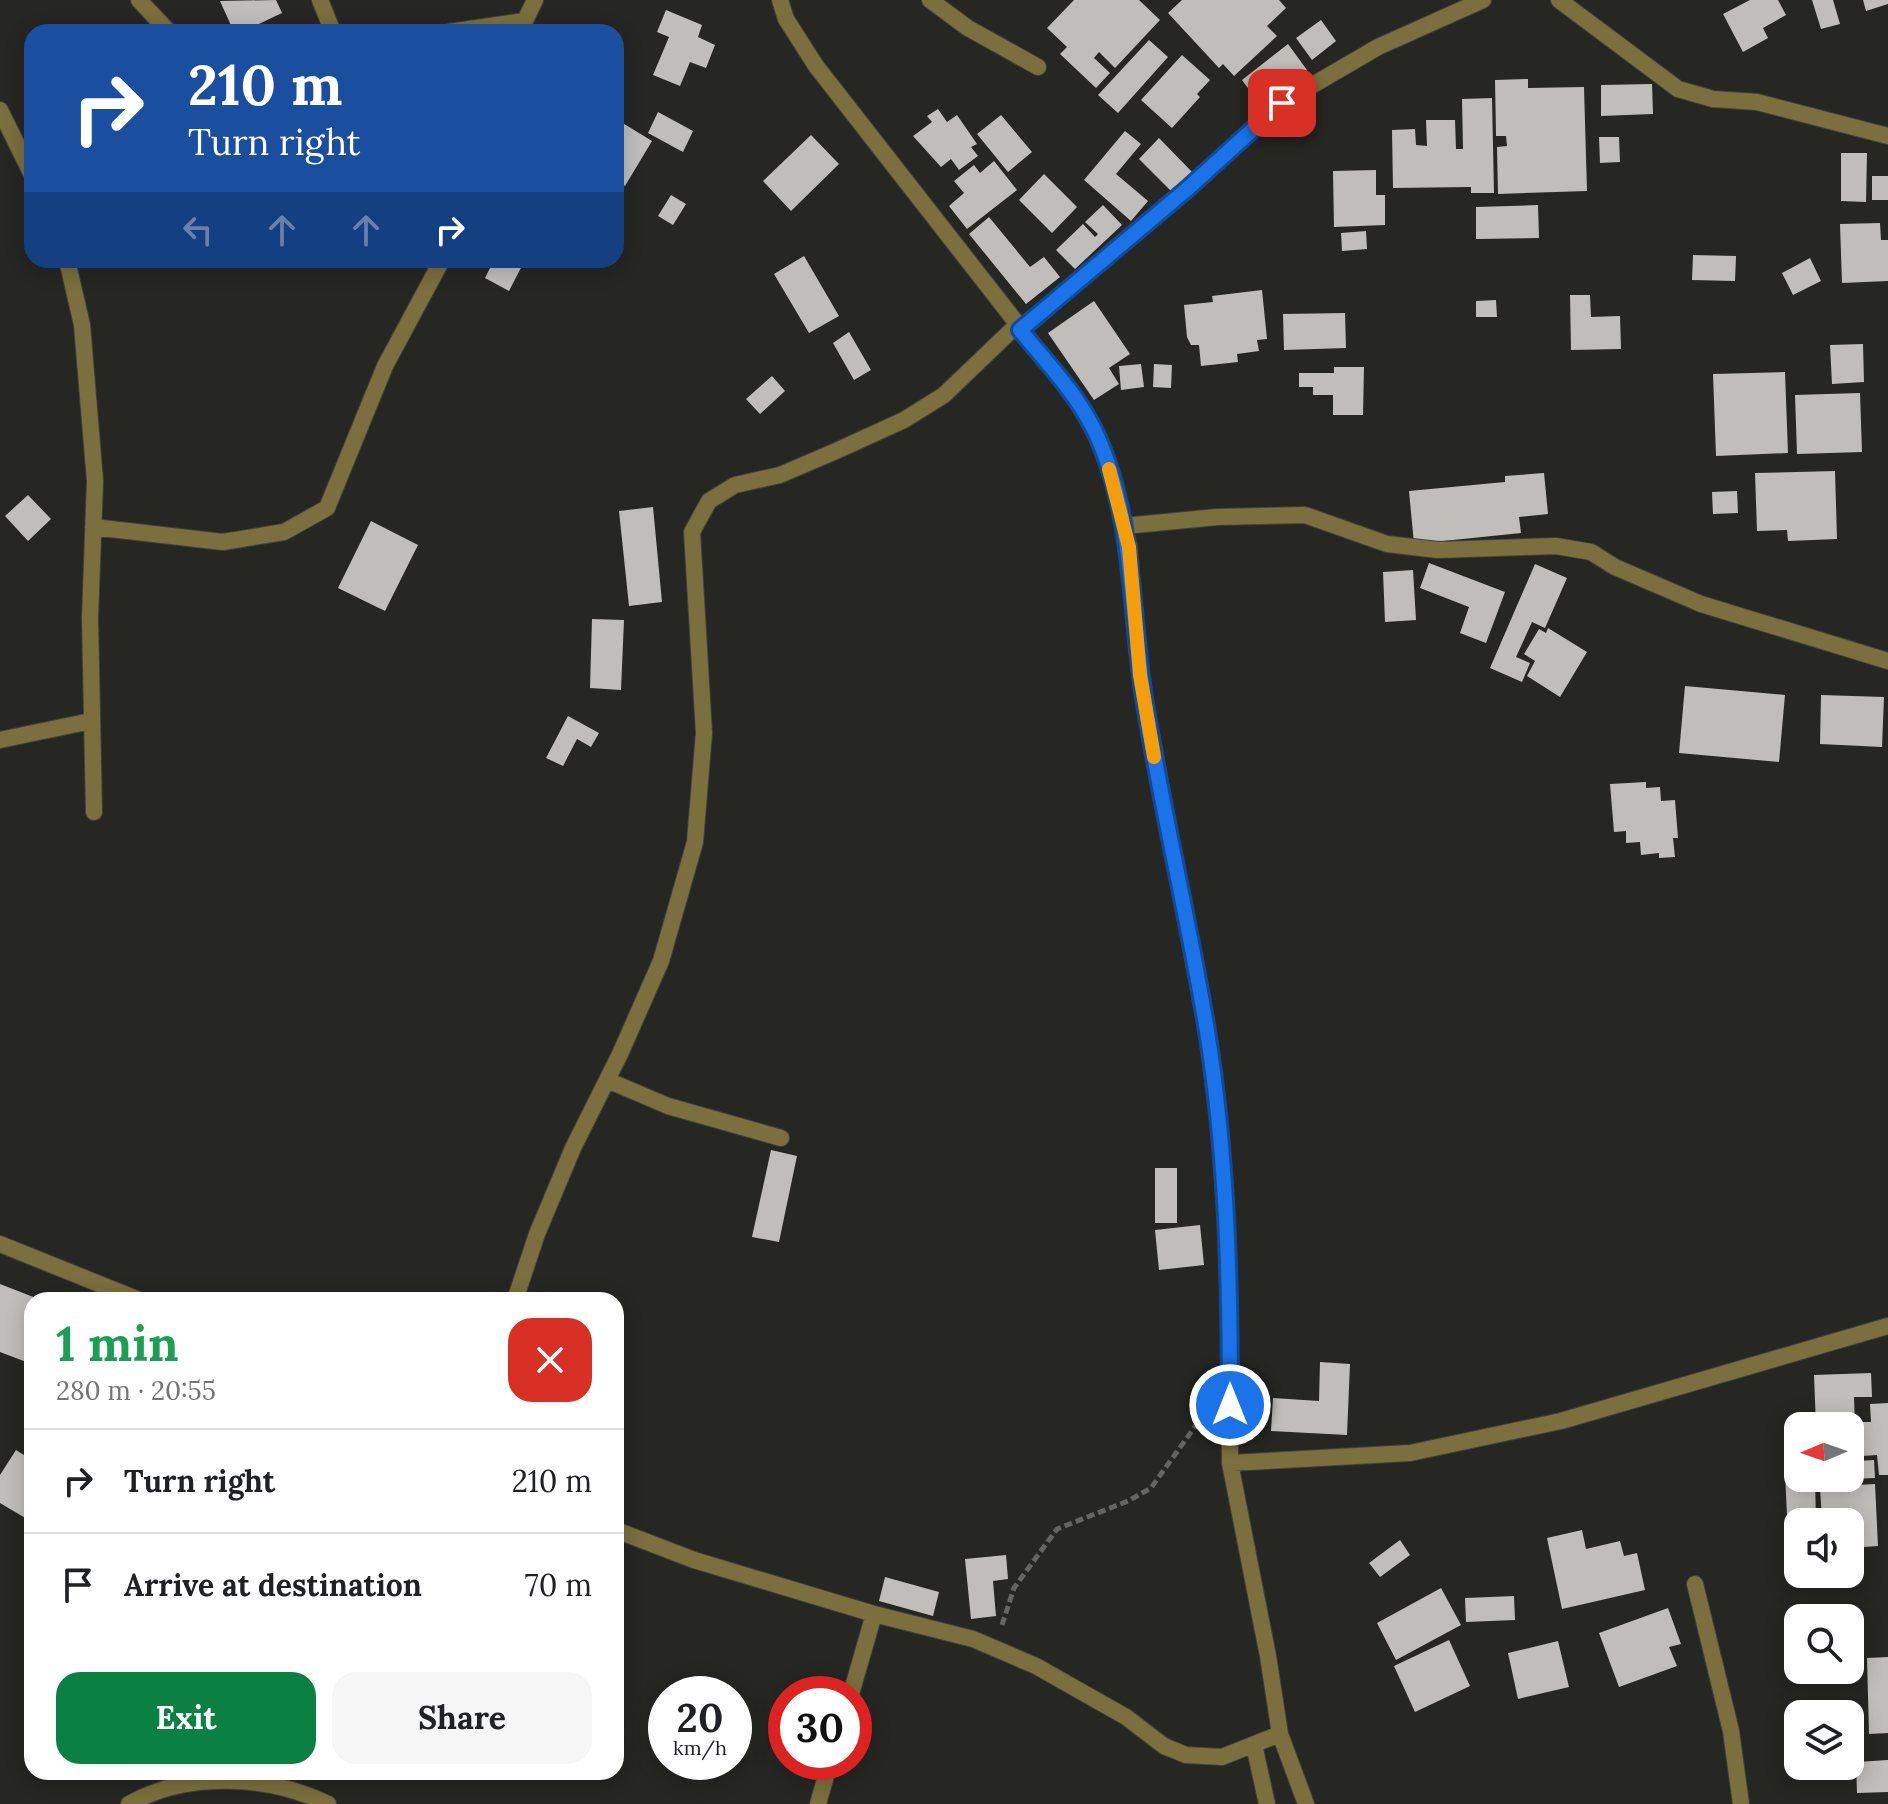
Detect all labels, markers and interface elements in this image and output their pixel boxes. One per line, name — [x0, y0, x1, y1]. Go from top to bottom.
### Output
text: 210 m — [188, 49, 342, 120]
icon: right — [56, 56, 160, 160]
pin — [1248, 69, 1316, 137]
icon: arrive — [1260, 81, 1304, 125]
text: Turn right — [188, 119, 361, 165]
icon: left — [176, 208, 220, 252]
icon: ahead — [260, 208, 304, 252]
icon: ahead — [344, 208, 388, 252]
icon: right — [428, 208, 472, 252]
text: 1 min — [56, 1313, 179, 1374]
button: close — [508, 1318, 592, 1402]
position arrow — [1188, 1363, 1272, 1447]
text: 280 m · 20:55 — [56, 1374, 216, 1407]
north arrow — [1784, 1412, 1864, 1492]
map controls — [1784, 1412, 1864, 1780]
icon: right — [56, 1459, 100, 1503]
text: Turn right — [124, 1462, 275, 1500]
text: 210 m — [512, 1462, 592, 1500]
button: sound — [1784, 1508, 1864, 1588]
icon: arrive — [56, 1563, 100, 1607]
text: Arrive at destination — [124, 1566, 422, 1604]
text: 70 m — [525, 1566, 592, 1604]
button: search — [1784, 1604, 1864, 1684]
button: Exit — [56, 1672, 316, 1764]
button: Share — [332, 1672, 592, 1764]
speed limit sign: 30 — [768, 1676, 872, 1780]
text: 20 — [677, 1692, 723, 1743]
button: layers — [1784, 1700, 1864, 1780]
text: km/h — [673, 1735, 727, 1760]

